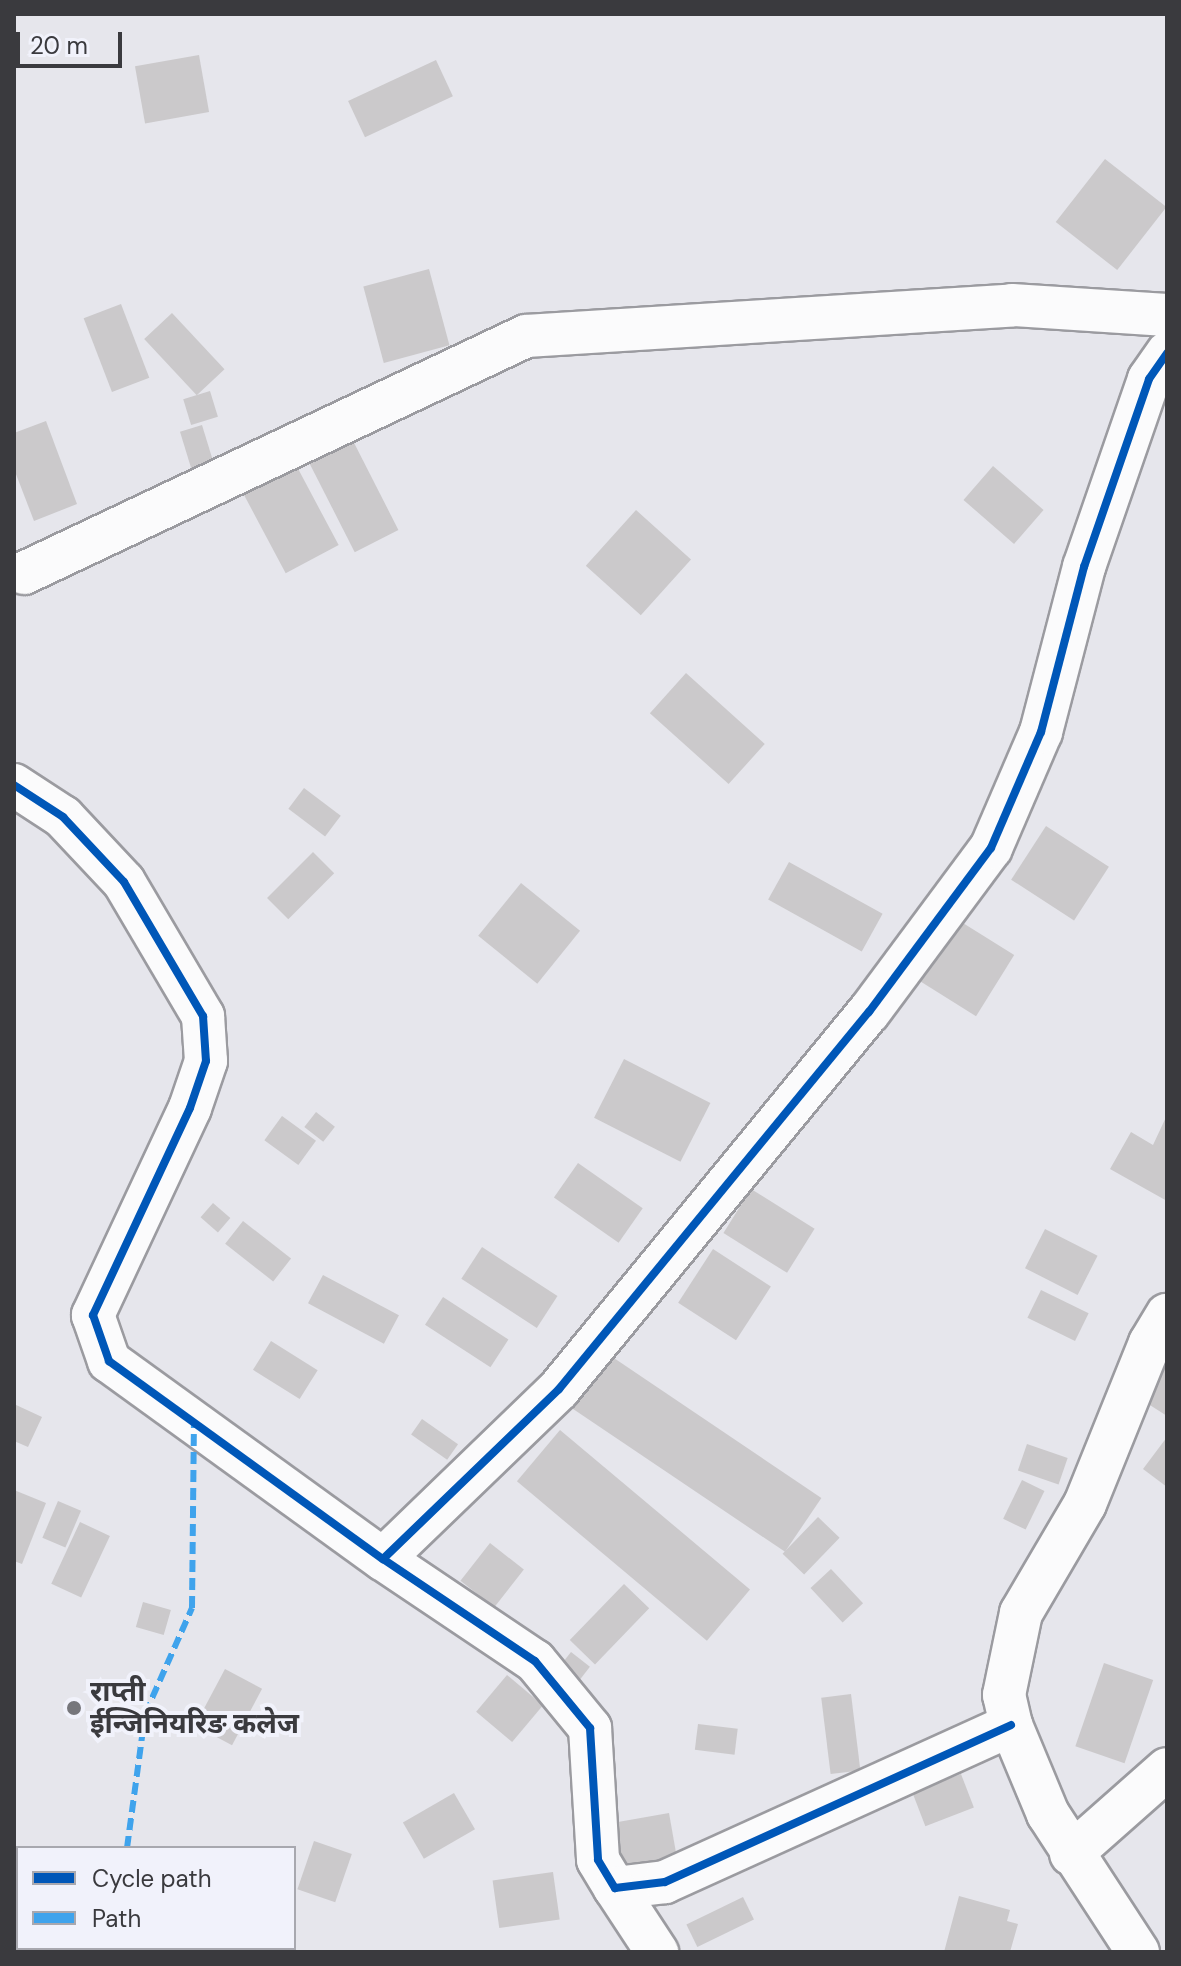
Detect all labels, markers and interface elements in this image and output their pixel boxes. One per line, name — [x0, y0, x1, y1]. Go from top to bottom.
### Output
scale bar — [20, 16, 126, 66]
text: 20 m — [30, 30, 88, 61]
place label: राप्ती ईन्जिनियरिङ कलेज — [90, 1675, 299, 1741]
marker: राप्ती ईन्जिनियरिङ कलेज — [65, 1699, 83, 1717]
legend — [16, 1846, 296, 1950]
text: Cycle path — [92, 1863, 211, 1894]
text: Path — [92, 1903, 141, 1934]

